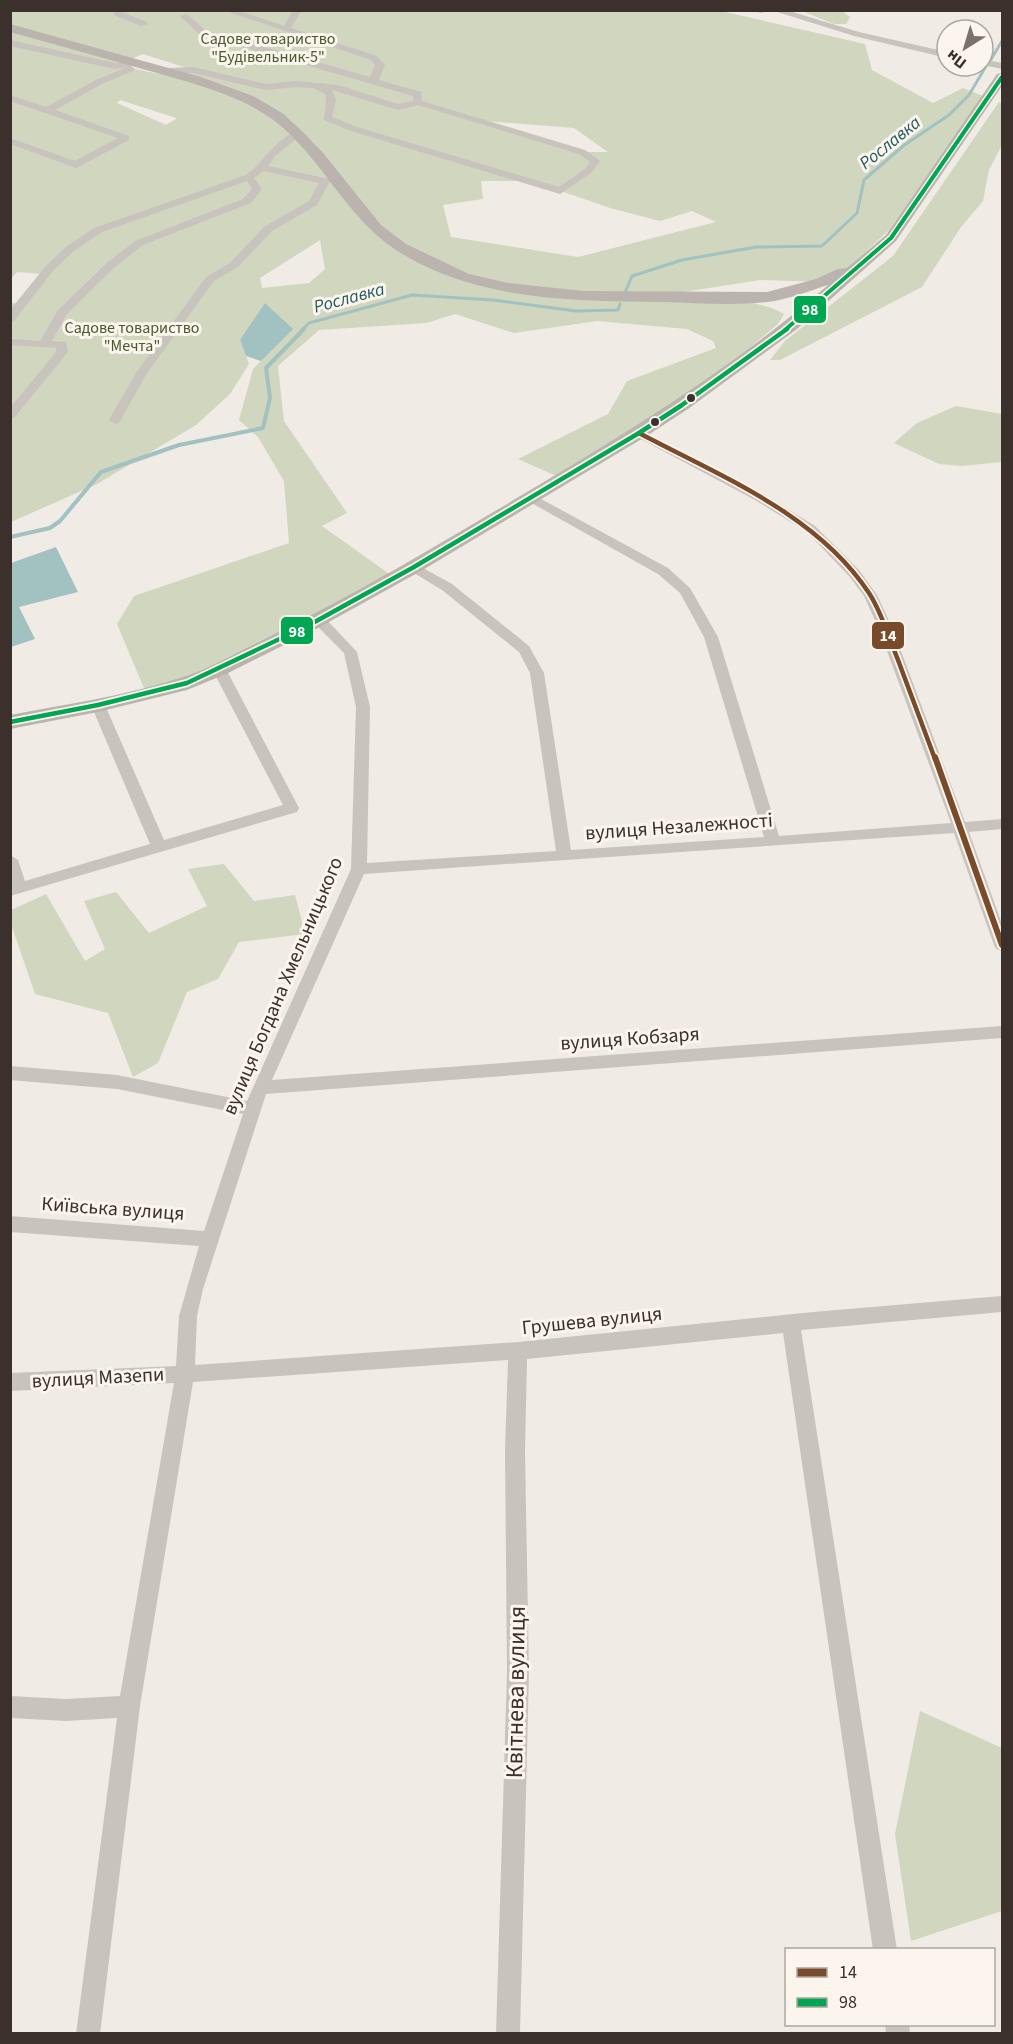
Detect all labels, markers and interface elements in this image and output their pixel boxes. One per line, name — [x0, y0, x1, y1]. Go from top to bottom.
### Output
north arrow — [935, 18, 995, 78]
park label: Садове товариство "Будівельник-5" — [201, 28, 335, 68]
text: Пн — [942, 44, 971, 74]
water label: Рославка — [854, 110, 926, 176]
water label: Рославка — [311, 276, 388, 319]
line badge: 98 — [793, 295, 827, 324]
text: 98 — [802, 299, 818, 321]
park label: Садове товариство "Мечта" — [65, 317, 199, 357]
unlabelled marker — [685, 392, 697, 404]
unlabelled marker — [649, 416, 661, 428]
line badge: 98 — [280, 616, 314, 645]
text: 98 — [289, 621, 305, 643]
line badge: 14 — [871, 621, 905, 650]
text: 14 — [880, 625, 897, 647]
street label: вулиця Незалежності — [584, 806, 774, 848]
street label: вулиця Богдана Хмельницького — [216, 853, 350, 1119]
street label: вулиця Кобзаря — [559, 1020, 701, 1058]
street label: Київська вулиця — [41, 1190, 185, 1228]
street label: Грушева вулиця — [520, 1300, 664, 1342]
street label: вулиця Мазепи — [31, 1361, 165, 1395]
street label: Квітнева вулиця — [497, 1605, 535, 1779]
legend — [785, 1948, 995, 2026]
text: 14 — [839, 1960, 857, 1985]
text: 98 — [839, 1990, 857, 2015]

